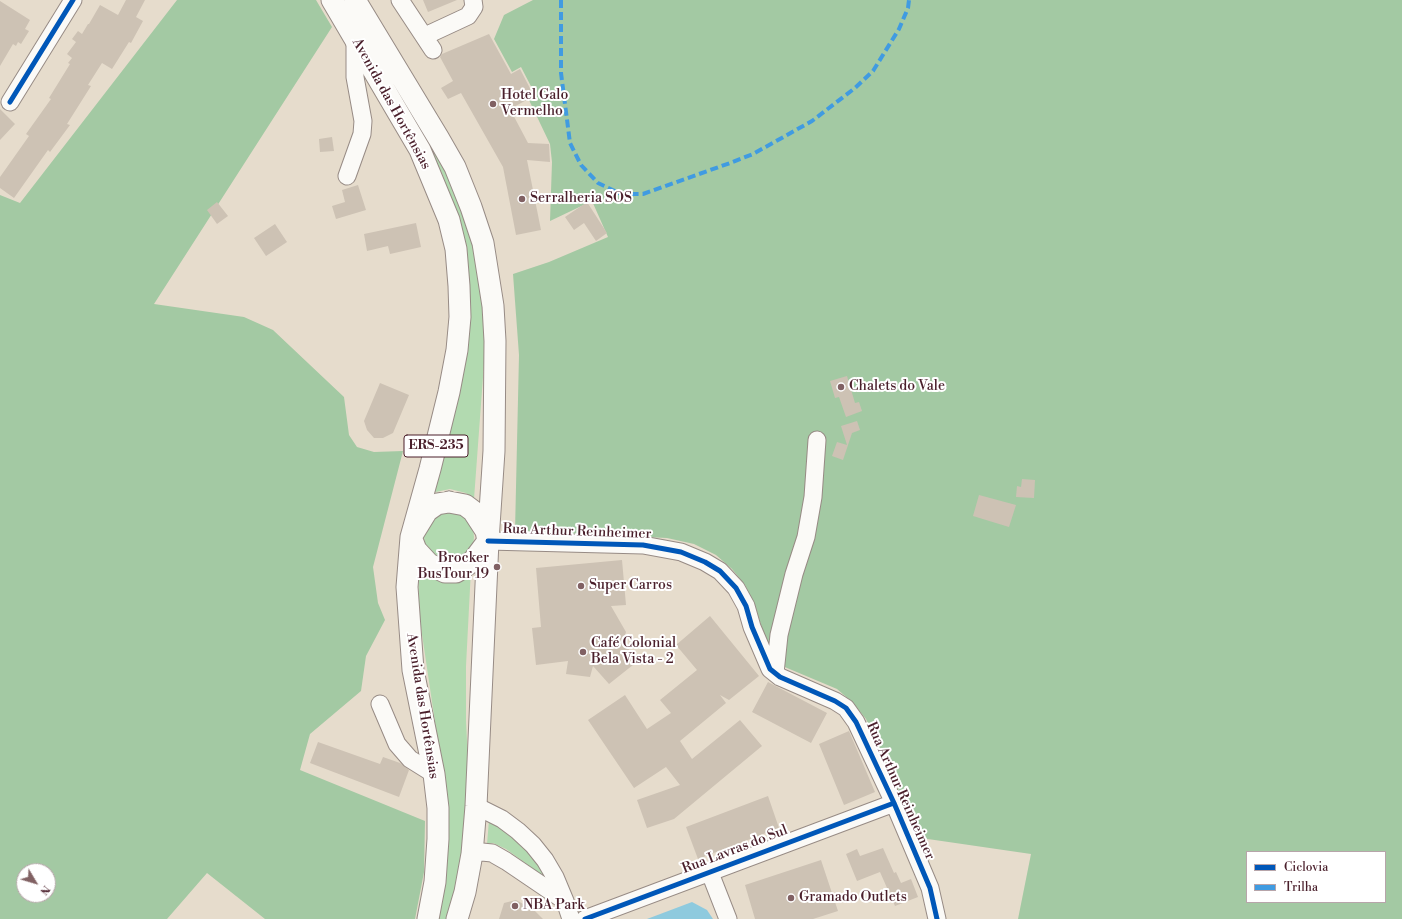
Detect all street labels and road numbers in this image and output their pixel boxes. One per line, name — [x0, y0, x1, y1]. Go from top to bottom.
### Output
street label: Avenida das Hortênsias — [348, 35, 434, 173]
road number: ERS-235 — [404, 435, 468, 457]
street label: Rua Arthur Reinheimer — [502, 521, 652, 543]
street label: Avenida das Hortênsias — [402, 632, 442, 780]
street label: Rua Arthur Reinheimer — [862, 719, 938, 863]
street label: Rua Lavras do Sul — [680, 822, 790, 878]

